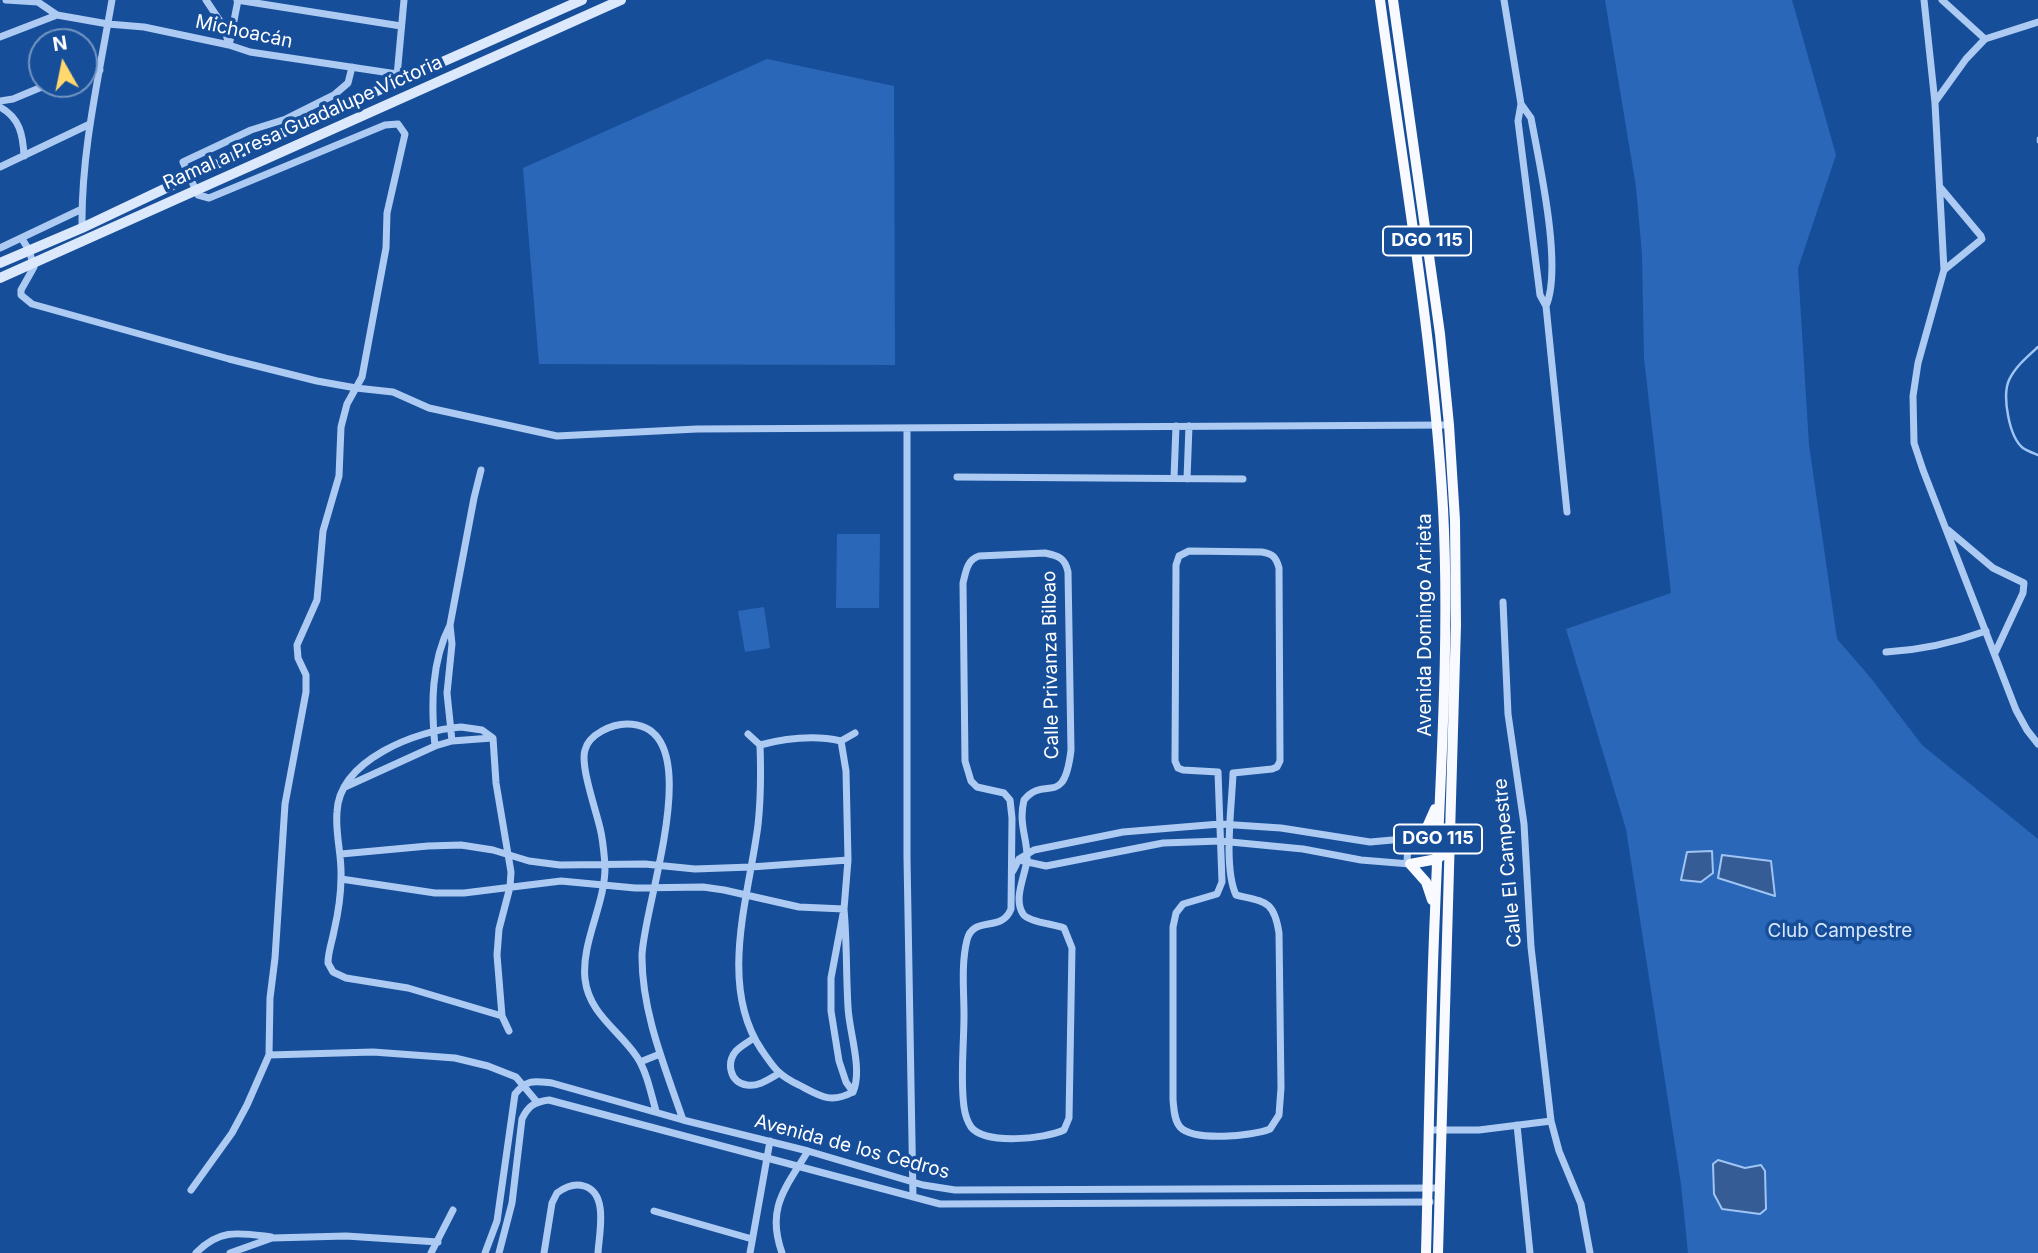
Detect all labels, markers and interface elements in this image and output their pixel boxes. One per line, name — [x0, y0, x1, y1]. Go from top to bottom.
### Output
street label: Michoacán — [193, 11, 295, 53]
north arrow — [28, 28, 98, 98]
text: N — [51, 31, 69, 56]
street label: Ramal a Presa Guadalupe Victoria — [160, 51, 446, 195]
road number: DGO 115 — [1383, 227, 1471, 256]
street label: Avenida Domingo Arrieta — [1414, 513, 1436, 737]
street label: Calle Privanza Bilbao — [1038, 570, 1064, 760]
street label: Calle El Campestre — [1489, 778, 1527, 948]
road number: DGO 115 — [1394, 824, 1482, 854]
park label: Club Campestre — [1768, 920, 1912, 942]
street label: Avenida de los Cedros — [752, 1110, 952, 1184]

